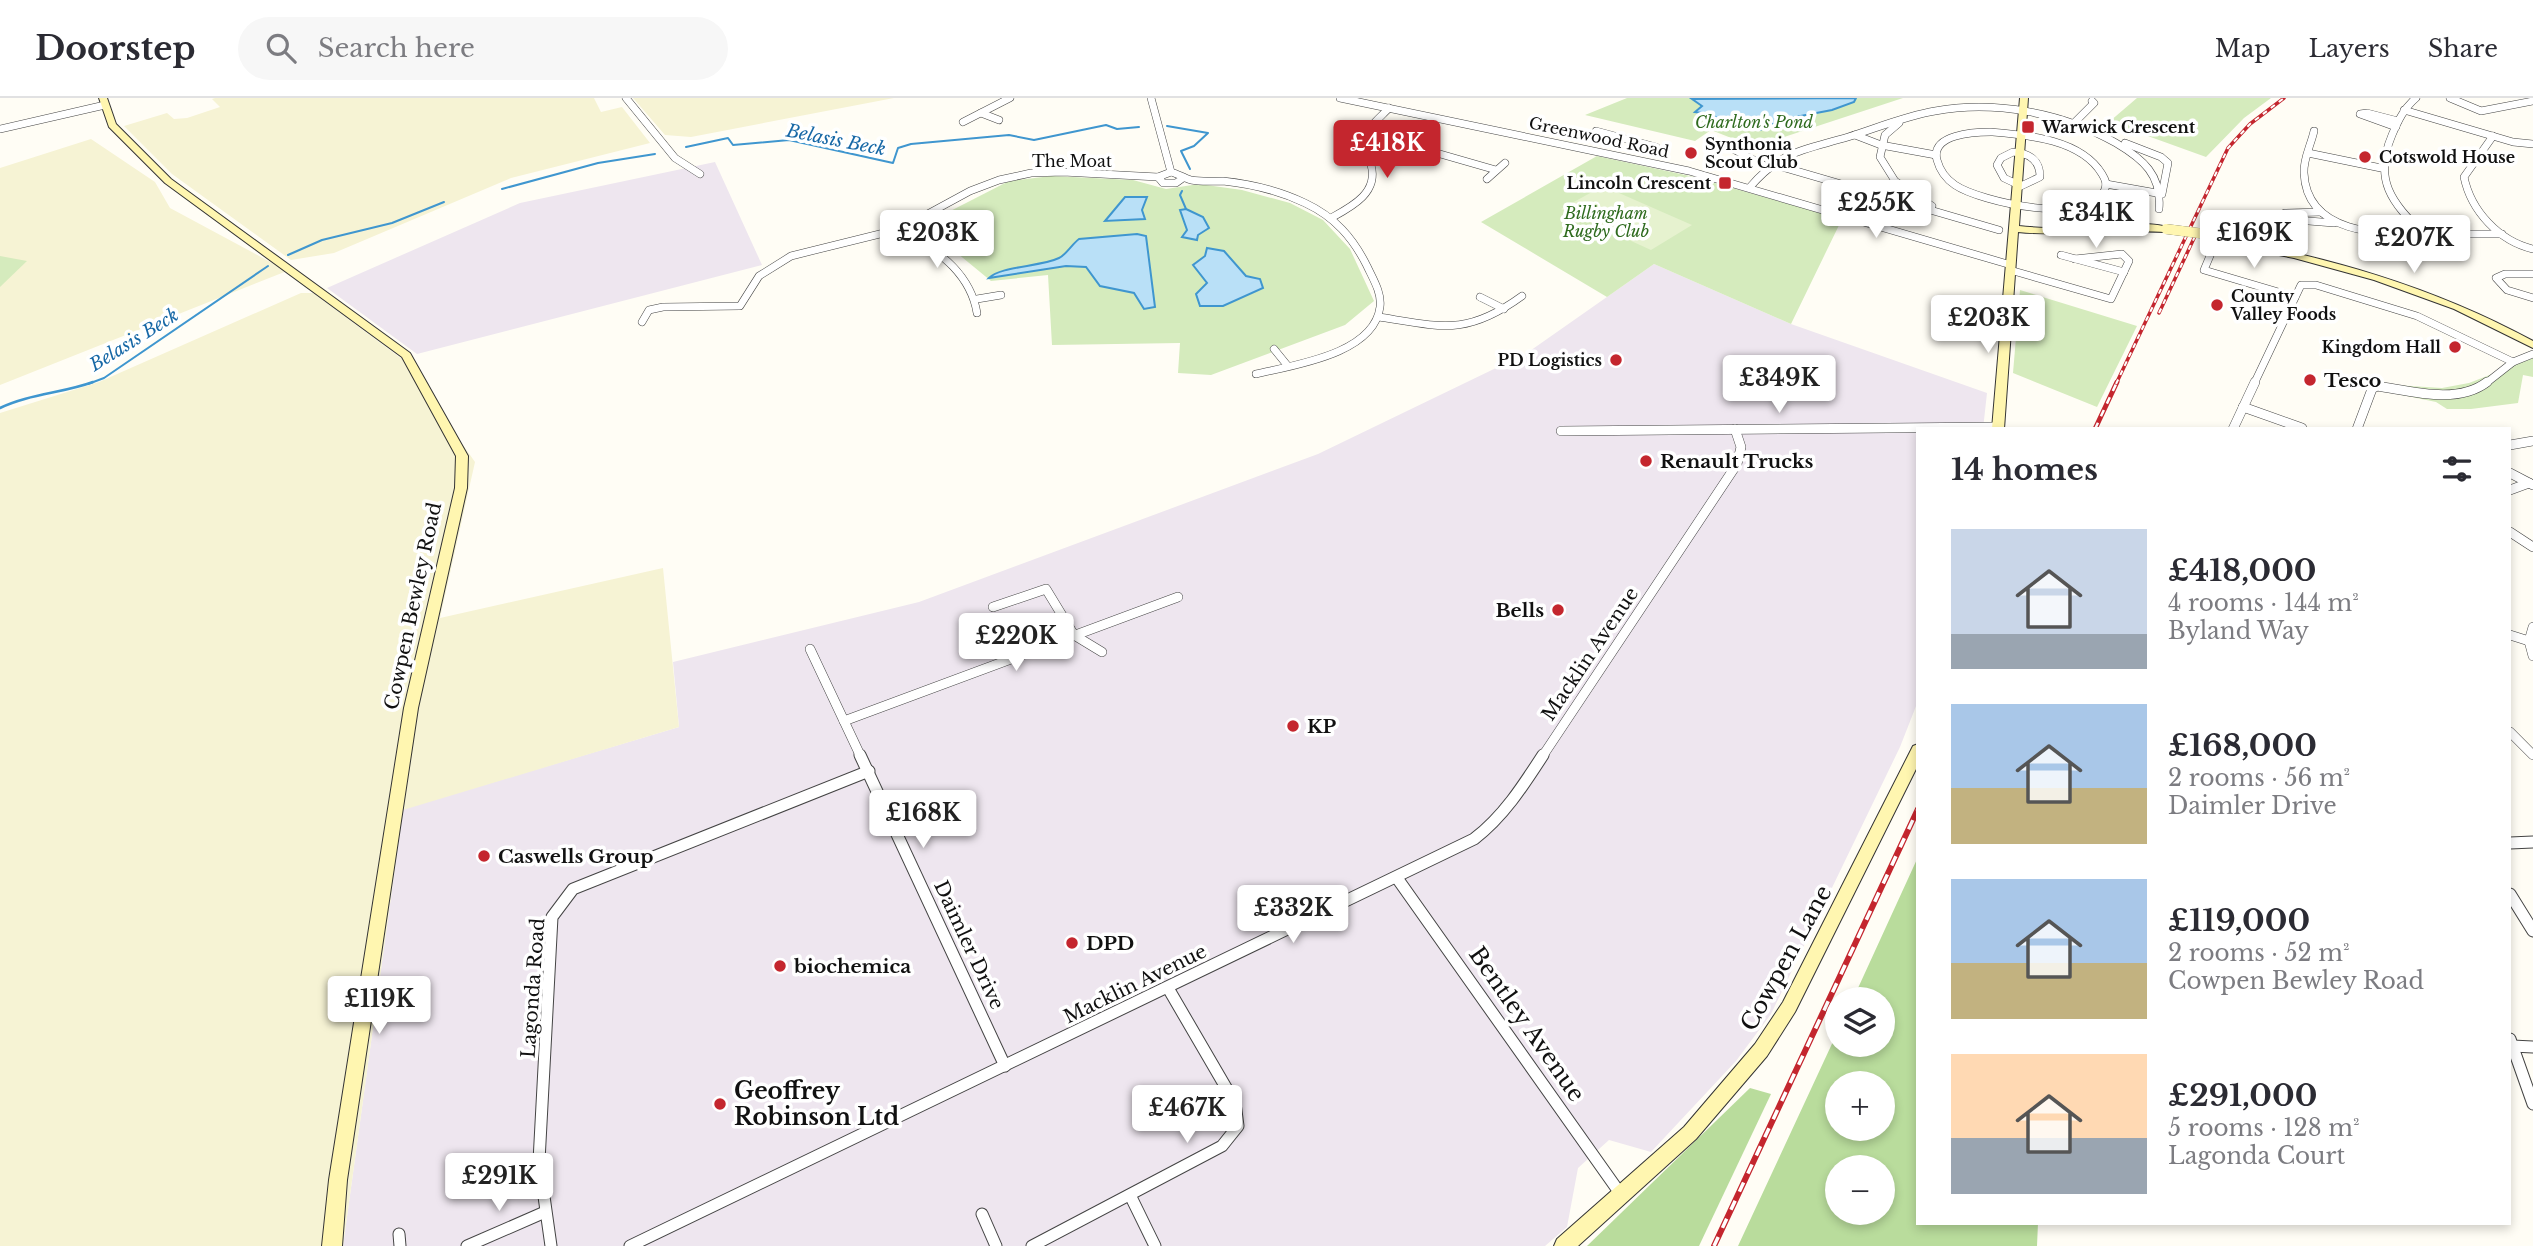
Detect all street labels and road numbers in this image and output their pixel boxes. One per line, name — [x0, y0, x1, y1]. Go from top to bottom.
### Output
street label: Greenwood Road — [1527, 112, 1671, 162]
street label: The Moat — [1032, 151, 1112, 171]
street label: Cowpen Bewley Road — [380, 500, 446, 712]
street label: Macklin Avenue — [1537, 583, 1643, 725]
street label: Daimler Drive — [929, 877, 1009, 1013]
street label: Cowpen Lane — [1734, 880, 1838, 1036]
street label: Lagonda Road — [517, 917, 549, 1059]
street label: Macklin Avenue — [1060, 939, 1210, 1029]
street label: Bentley Avenue — [1463, 941, 1591, 1107]

